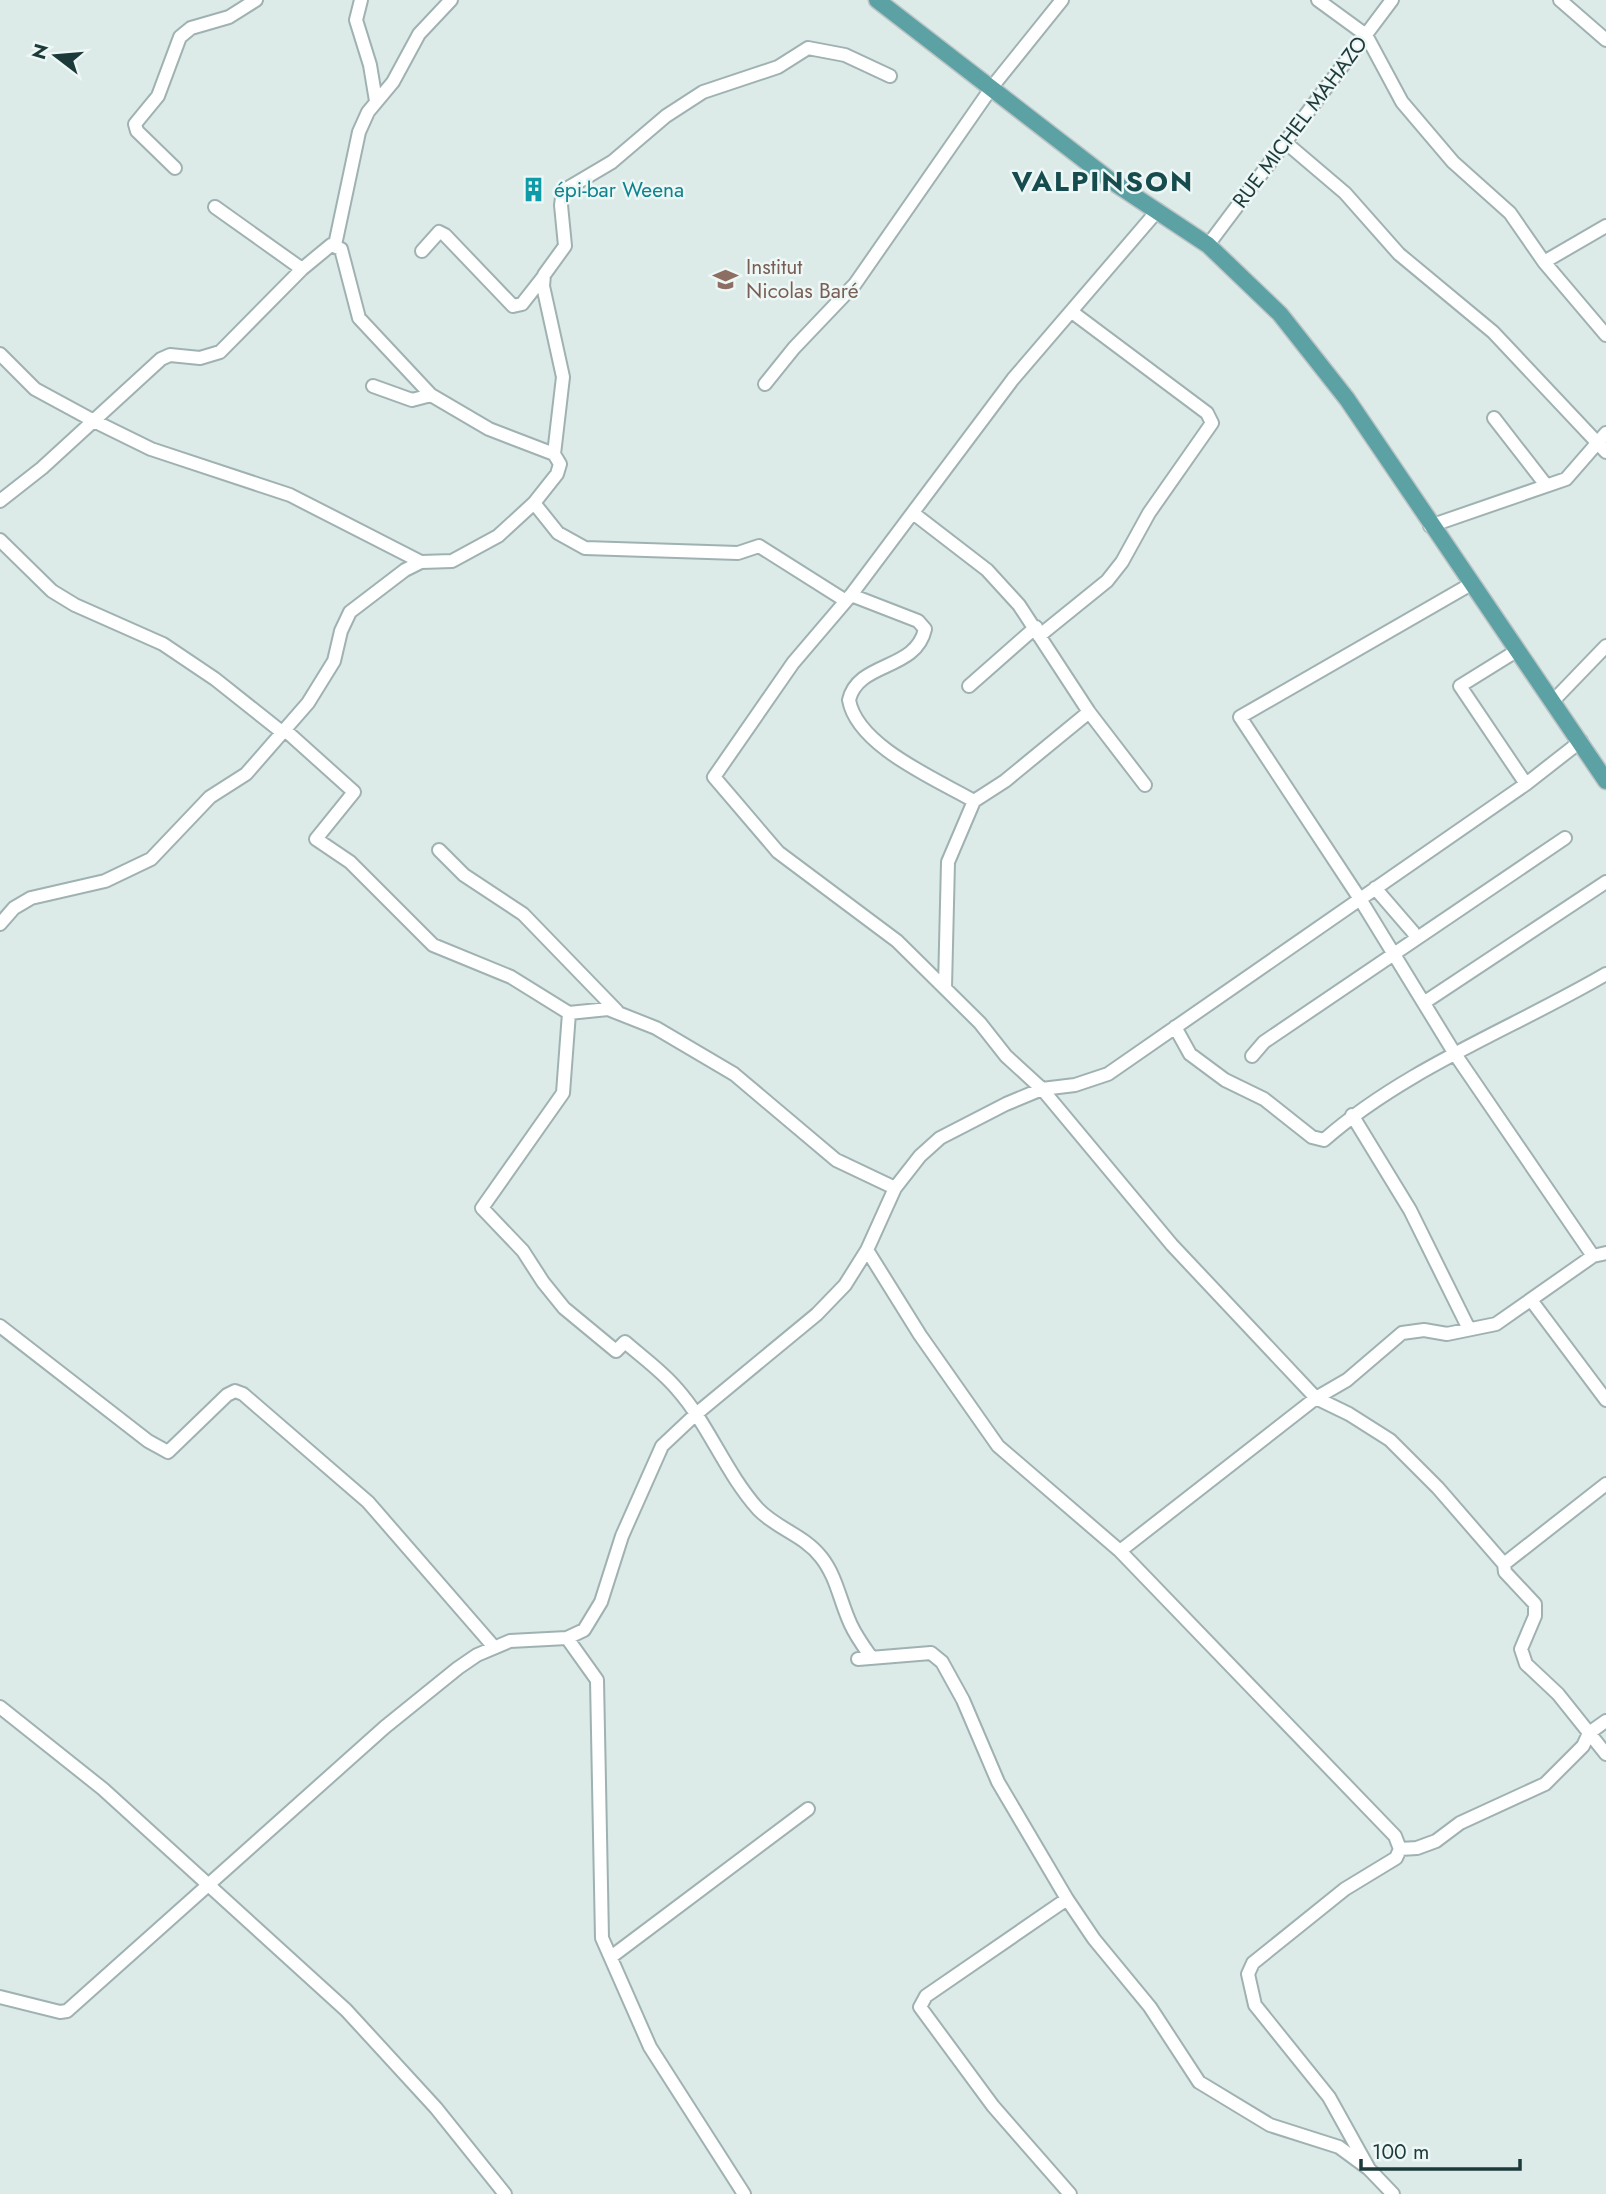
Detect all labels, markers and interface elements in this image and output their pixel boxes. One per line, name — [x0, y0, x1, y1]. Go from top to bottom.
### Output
north arrow — [21, 21, 91, 91]
street label: RUE MICHEL MAHAZO — [1225, 30, 1375, 214]
text: N — [25, 40, 55, 62]
district label: VALPINSON — [1011, 161, 1194, 202]
place label: épi-bar Weena — [554, 175, 684, 205]
building icon: épi-bar Weena — [520, 176, 548, 204]
place label: Institut Nicolas Baré — [746, 252, 859, 306]
school or university icon: Institut Nicolas Baré — [712, 265, 740, 293]
scale bar — [1361, 2128, 1520, 2172]
text: 100 m — [1372, 2137, 1429, 2167]

